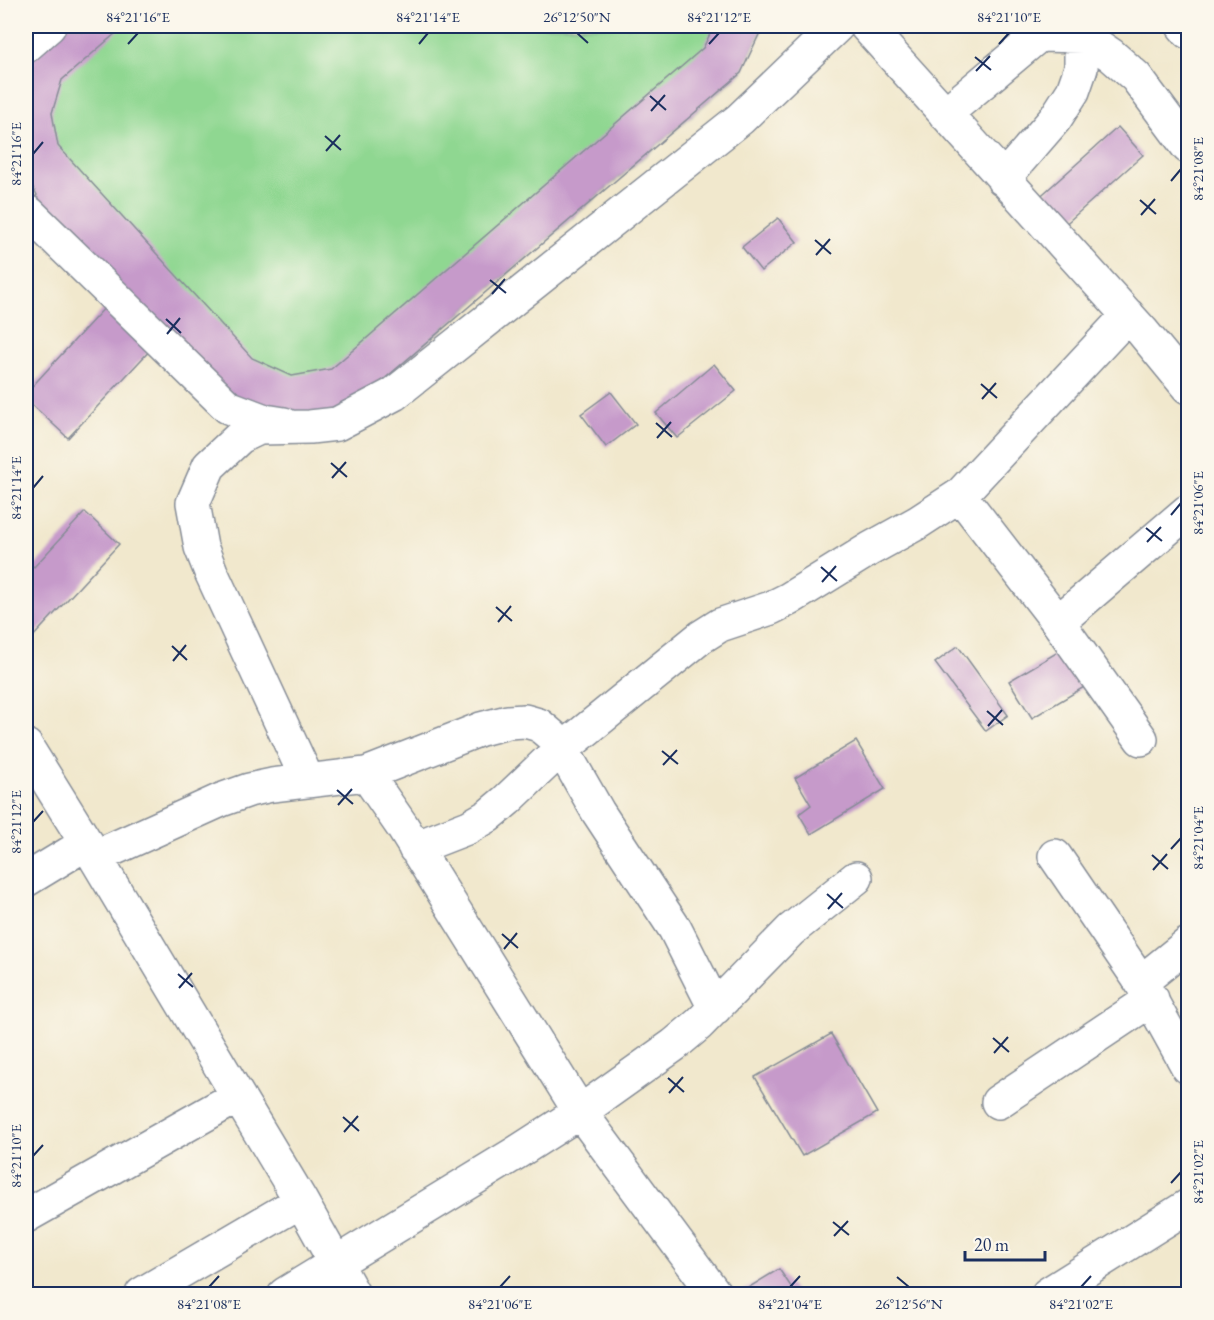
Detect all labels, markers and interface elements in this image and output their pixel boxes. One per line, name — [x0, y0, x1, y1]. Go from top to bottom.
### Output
text: 84°21'16"E — [106, 7, 171, 26]
text: 84°21'14"E — [396, 7, 461, 26]
text: 26°12'50"N — [543, 7, 611, 26]
text: 84°21'12"E — [687, 7, 752, 26]
text: 84°21'10"E — [977, 7, 1042, 26]
text: 84°21'16"E — [6, 121, 25, 186]
text: 84°21'08"E — [1188, 136, 1207, 201]
text: 84°21'14"E — [6, 455, 25, 520]
text: 84°21'06"E — [1188, 470, 1207, 535]
text: 84°21'12"E — [6, 789, 25, 854]
text: 84°21'04"E — [1188, 805, 1207, 870]
text: 84°21'10"E — [6, 1123, 25, 1188]
text: 84°21'02"E — [1188, 1139, 1207, 1204]
scale bar — [965, 1224, 1044, 1262]
text: 20 m — [974, 1233, 1009, 1256]
text: 84°21'08"E — [177, 1294, 242, 1313]
text: 84°21'06"E — [468, 1294, 533, 1313]
text: 84°21'04"E — [758, 1294, 823, 1313]
text: 26°12'56"N — [875, 1294, 943, 1313]
text: 84°21'02"E — [1049, 1294, 1114, 1313]

